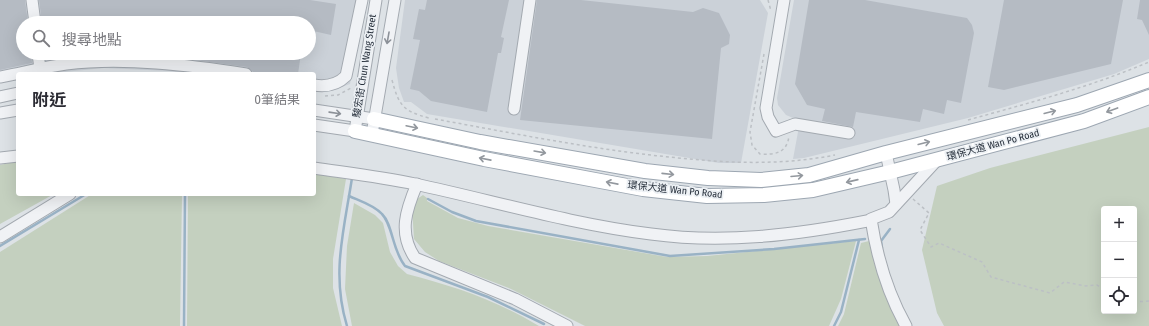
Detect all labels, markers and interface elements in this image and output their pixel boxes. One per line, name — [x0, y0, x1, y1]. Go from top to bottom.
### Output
street label: 駿宏街 Chun Wang Street — [351, 13, 379, 119]
search box — [16, 16, 316, 60]
icon: search — [30, 27, 52, 49]
text: 搜尋地點 — [62, 31, 122, 49]
one-way arrow — [384, 32, 392, 45]
text: 附近 — [32, 90, 66, 111]
text: 0筆結果 — [254, 92, 300, 107]
one-way arrow — [1043, 107, 1056, 115]
one-way arrow — [1107, 107, 1119, 115]
one-way arrow — [328, 109, 341, 117]
one-way arrow — [405, 124, 418, 132]
street label: 環保大道 Wan Po Road — [945, 127, 1041, 163]
one-way arrow — [917, 139, 930, 147]
one-way arrow — [533, 149, 546, 157]
one-way arrow — [479, 155, 492, 163]
one-way arrow — [661, 170, 674, 177]
one-way arrow — [790, 172, 803, 180]
one-way arrow — [846, 178, 859, 186]
one-way arrow — [606, 179, 619, 187]
street label: 環保大道 Wan Po Road — [627, 179, 723, 201]
map controls — [1101, 206, 1137, 314]
button: + — [1101, 206, 1137, 242]
button: − — [1101, 242, 1137, 278]
button: locate — [1101, 278, 1137, 314]

